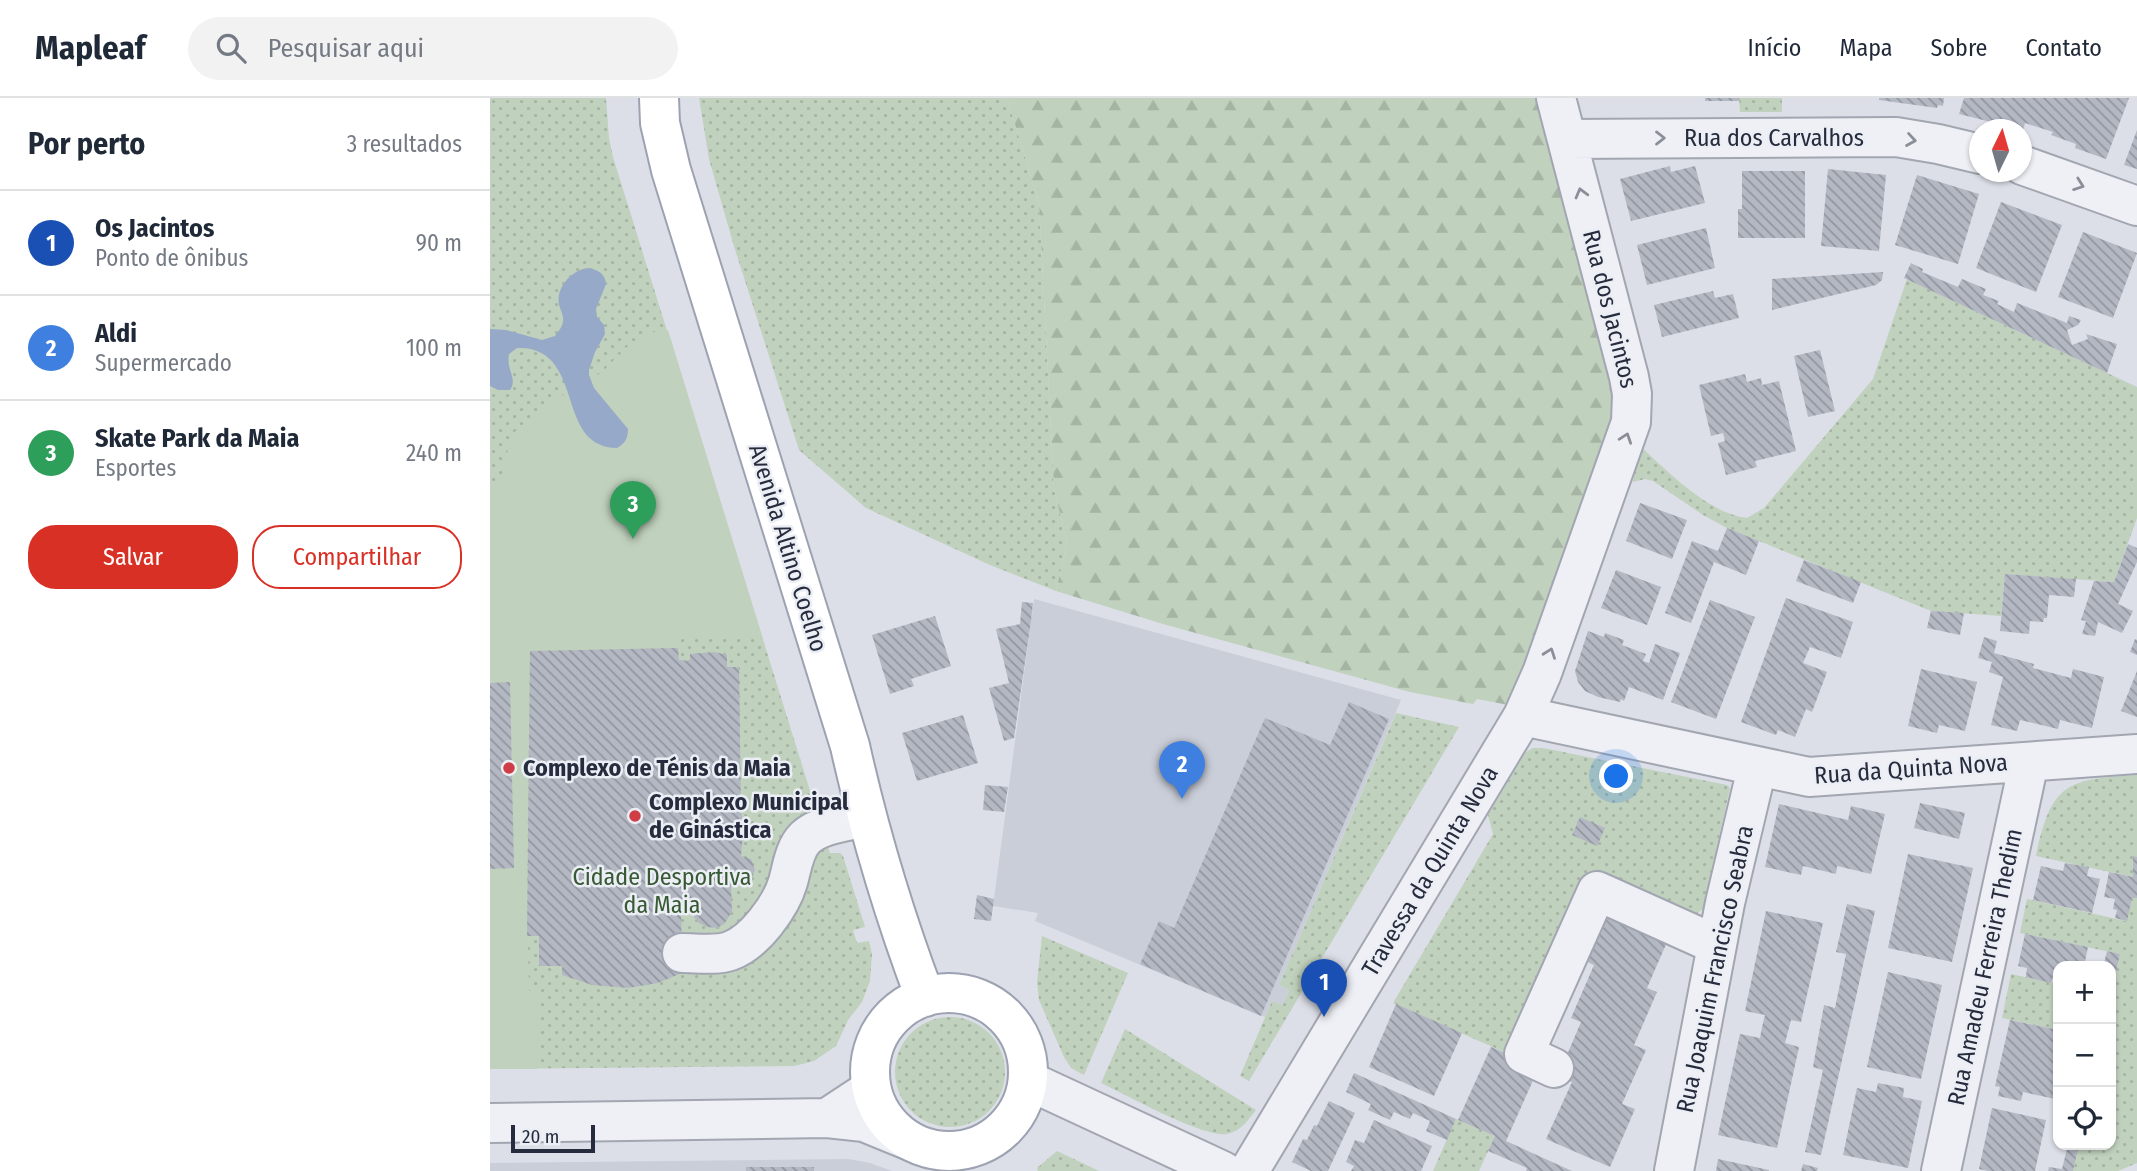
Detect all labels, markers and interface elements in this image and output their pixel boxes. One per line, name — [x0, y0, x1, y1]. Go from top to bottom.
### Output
search box — [188, 17, 678, 80]
text: Mapleaf — [35, 28, 146, 68]
icon: search — [212, 29, 250, 67]
text: Pesquisar aqui — [268, 33, 424, 64]
text: Início — [1748, 34, 1801, 62]
text: Mapa — [1839, 34, 1893, 62]
text: Sobre — [1931, 34, 1987, 62]
text: Contato — [2025, 34, 2102, 62]
north arrow — [1969, 119, 2032, 182]
street label: Rua dos Carvalhos — [1684, 124, 1864, 152]
text: Por perto — [28, 126, 145, 162]
text: 3 resultados — [347, 130, 462, 158]
one-way arrow — [1655, 130, 1665, 146]
one-way arrow — [1905, 132, 1917, 147]
one-way arrow — [2073, 177, 2085, 191]
one-way arrow — [1575, 188, 1589, 200]
text: Os Jacintos — [95, 213, 214, 244]
street label: Rua dos Jacintos — [1577, 227, 1643, 391]
text: 1 — [46, 229, 56, 257]
text: 90 m — [416, 229, 462, 257]
text: Ponto de ônibus — [95, 244, 248, 272]
text: Aldi — [95, 318, 137, 349]
text: 2 — [46, 334, 56, 362]
text: 100 m — [406, 334, 462, 362]
text: Supermercado — [95, 349, 232, 377]
text: Skate Park da Maia — [95, 423, 299, 454]
one-way arrow — [1618, 433, 1632, 445]
text: 3 — [46, 439, 56, 467]
text: 240 m — [406, 439, 462, 467]
street label: Avenida Altino Coelho — [743, 441, 833, 655]
text: Esportes — [95, 454, 176, 482]
pin: 3 — [610, 481, 656, 539]
button: Salvar — [28, 525, 238, 589]
button: Compartilhar — [252, 525, 462, 589]
one-way arrow — [1541, 647, 1555, 659]
pin: 2 — [1159, 741, 1205, 799]
street label: Rua da Quinta Nova — [1813, 748, 2009, 790]
place label: Complexo de Ténis da Maia — [523, 754, 791, 782]
your location — [1599, 759, 1633, 793]
marker: Complexo de Ténis da Maia — [501, 760, 517, 776]
street label: Travessa da Quinta Nova — [1356, 761, 1504, 981]
place label: Complexo Municipal de Ginástica — [649, 788, 849, 844]
marker: Complexo Municipal de Ginástica — [627, 808, 643, 824]
street label: Rua Joaquim Francisco Seabra — [1671, 823, 1759, 1115]
street label: Rua Amadeu Ferreira Thedim — [1942, 826, 2028, 1108]
park label: Cidade Desportiva da Maia — [572, 863, 752, 919]
pin: 1 — [1301, 959, 1347, 1017]
map controls — [2053, 961, 2116, 1150]
button: + — [2053, 961, 2116, 1024]
button: − — [2053, 1024, 2116, 1087]
button: locate — [2053, 1087, 2116, 1150]
scale bar — [511, 1122, 595, 1154]
text: 20 m — [522, 1125, 559, 1148]

